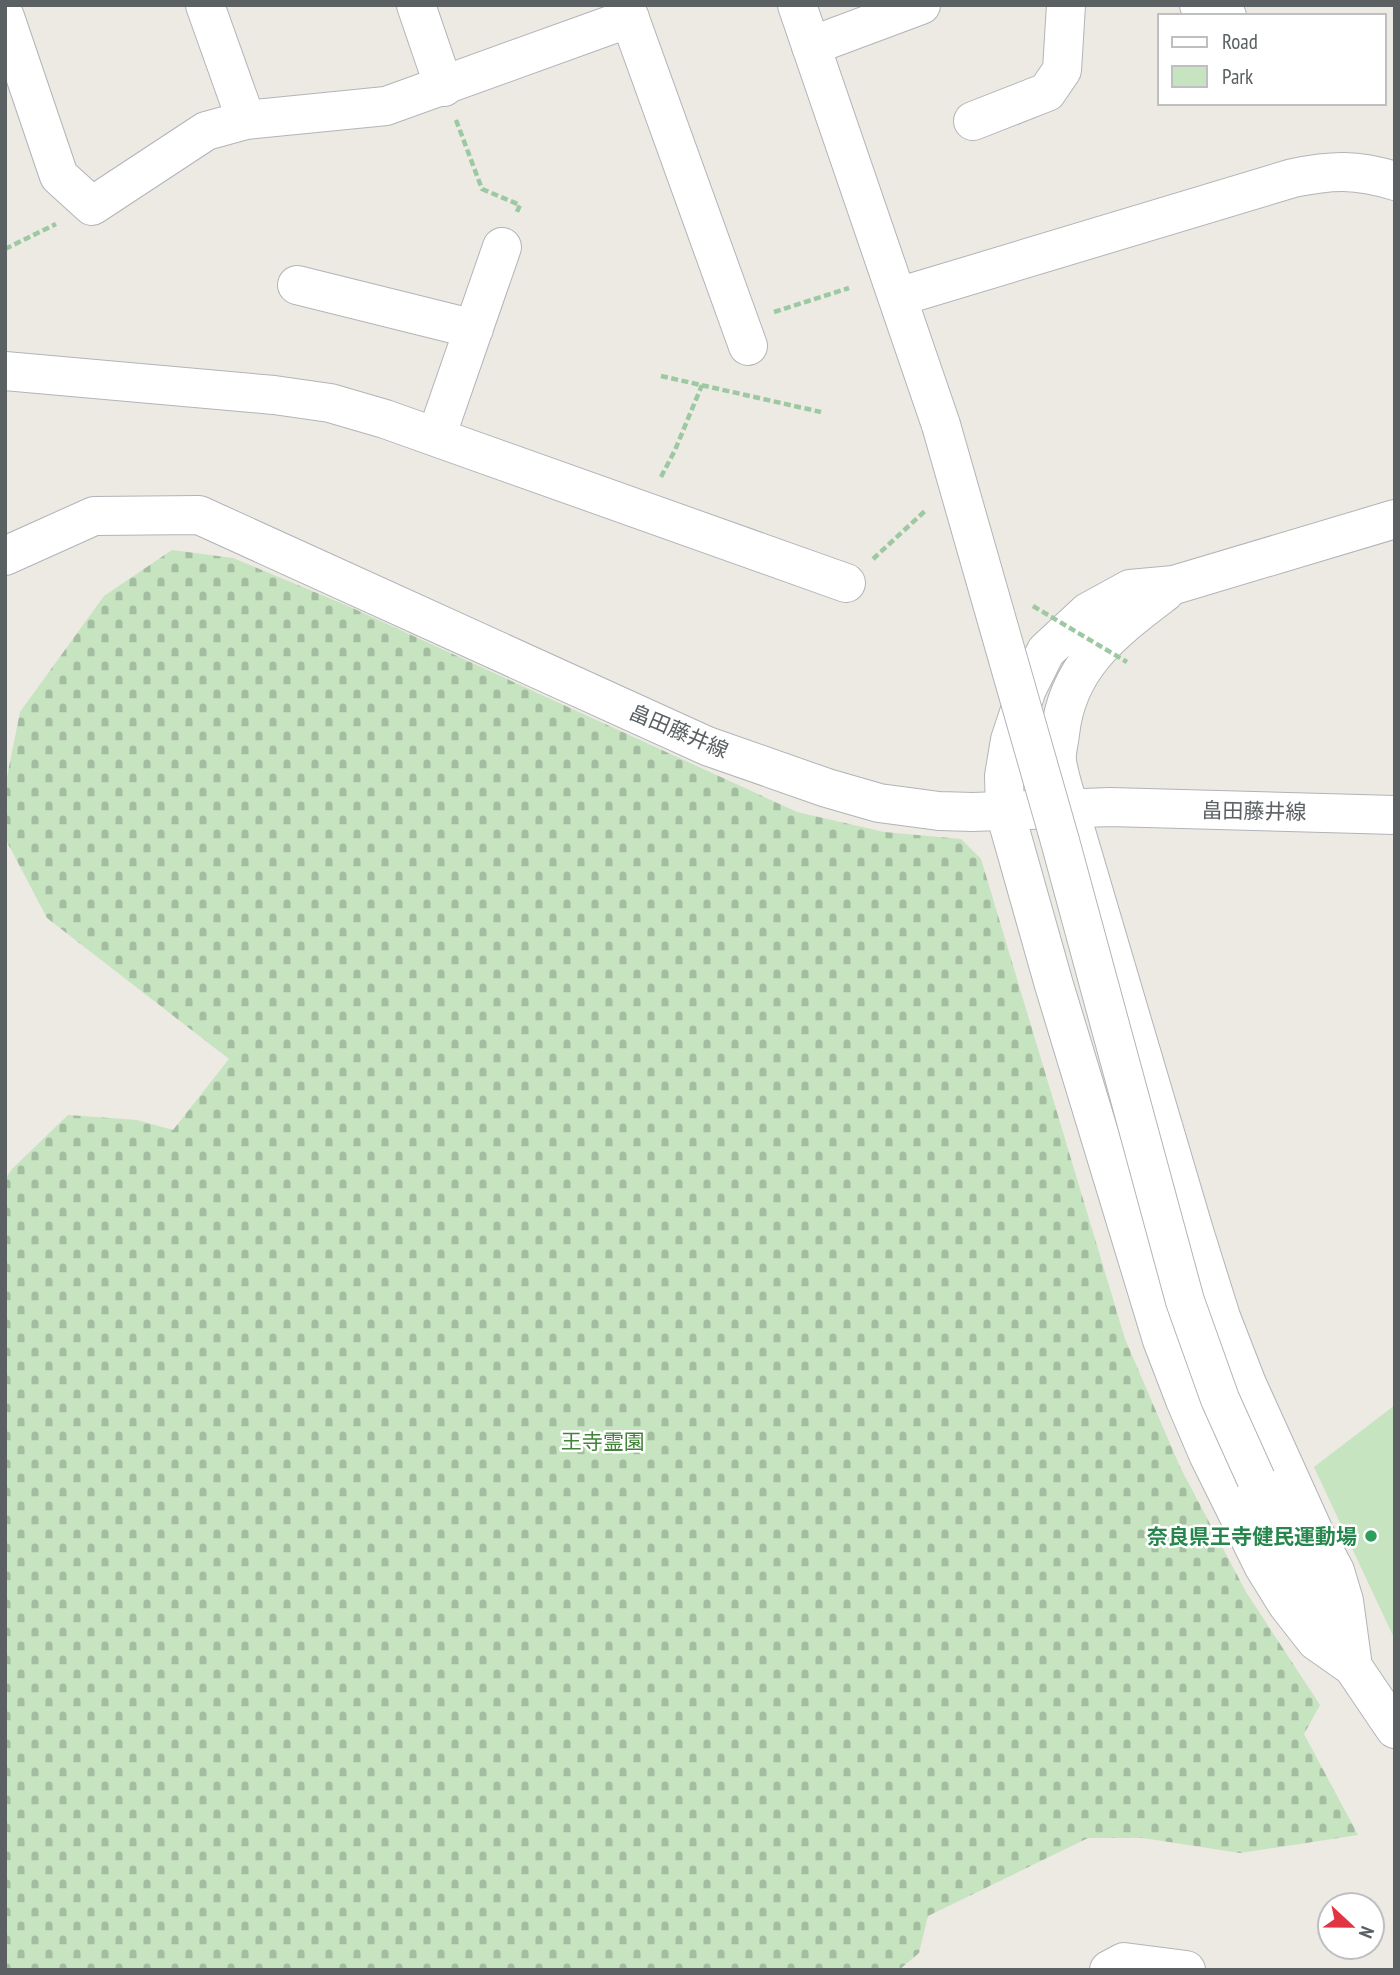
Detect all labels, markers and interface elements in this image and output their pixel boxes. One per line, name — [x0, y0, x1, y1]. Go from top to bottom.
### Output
legend — [1158, 14, 1386, 105]
text: Road — [1222, 28, 1258, 55]
text: Park — [1222, 63, 1253, 90]
street label: 畠田藤井線 — [625, 698, 733, 764]
street label: 畠田藤井線 — [1201, 797, 1307, 825]
park label: 王寺霊園 — [561, 1428, 645, 1455]
place label: 奈良県王寺健民運動場 — [1147, 1523, 1357, 1550]
marker: 奈良県王寺健民運動場 — [1363, 1528, 1379, 1544]
north arrow — [1316, 1891, 1386, 1961]
text: N — [1354, 1923, 1380, 1942]

